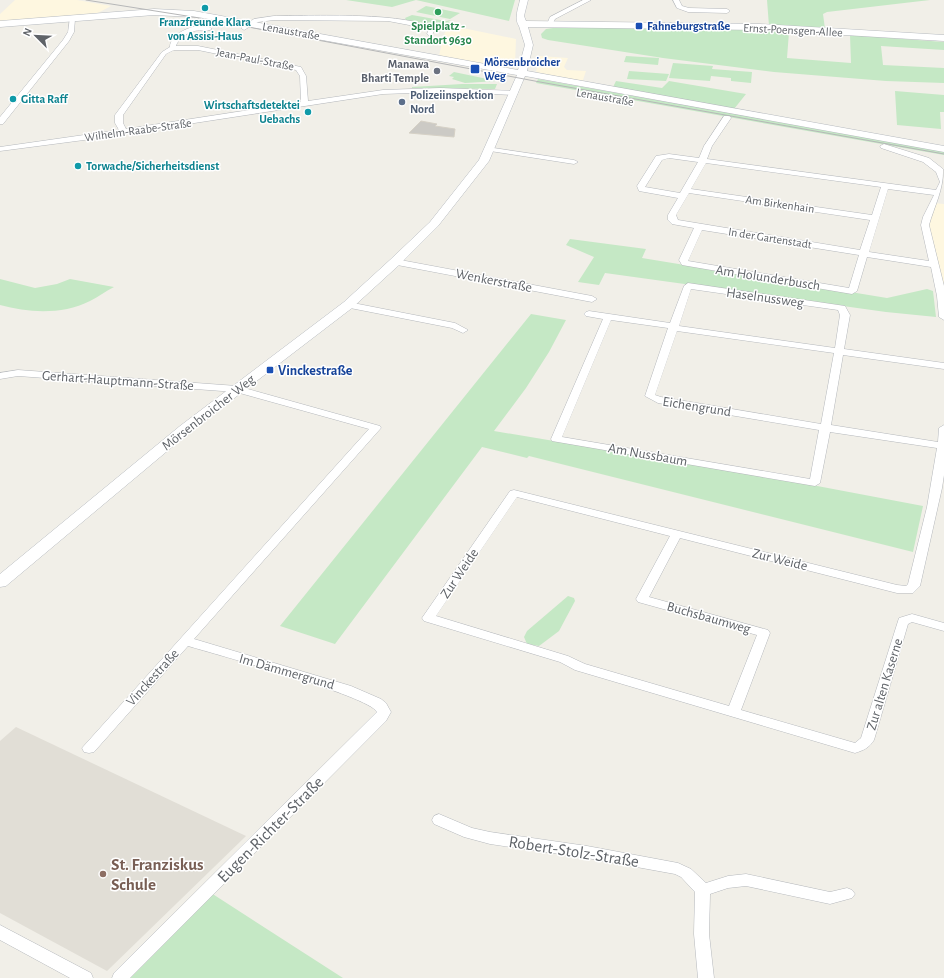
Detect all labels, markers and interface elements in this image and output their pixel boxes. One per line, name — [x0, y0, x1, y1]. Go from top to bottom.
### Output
marker: Franzfreunde Klara von Assisi-Haus — [200, 3, 210, 13]
marker: Spielplatz - Standort 9630 — [433, 7, 443, 17]
north arrow — [16, 16, 56, 56]
place label: Franzfreunde Klara von Assisi-Haus — [159, 16, 251, 42]
street label: Lenaustraße — [261, 20, 321, 42]
place label: Spielplatz - Standort 9630 — [404, 20, 472, 46]
place label: Fahneburgstraße — [647, 20, 730, 32]
marker: Fahneburgstraße — [634, 21, 644, 31]
street label: Ernst-Poensgen-Allee — [743, 21, 843, 39]
text: N — [21, 26, 34, 38]
street label: Jean-Paul-Straße — [215, 46, 295, 72]
place label: Mörsenbroicher Weg — [484, 56, 561, 82]
place label: Manawa Bharti Temple — [361, 58, 429, 84]
marker: Mörsenbroicher Weg — [469, 63, 481, 75]
marker: Manawa Bharti Temple — [432, 66, 442, 76]
street label: Lenaustraße — [575, 86, 635, 108]
place label: Polizeiinspektion Nord — [410, 89, 494, 115]
place label: Gitta Raff — [21, 93, 68, 105]
marker: Gitta Raff — [8, 94, 18, 104]
marker: Polizeiinspektion Nord — [397, 97, 407, 107]
place label: Wirtschaftsdetektei Uebachs — [204, 99, 300, 125]
marker: Wirtschaftsdetektei Uebachs — [303, 107, 313, 117]
street label: Wilhelm-Raabe-Straße — [84, 117, 192, 143]
place label: Torwache/Sicherheitsdienst — [86, 160, 219, 172]
marker: Torwache/Sicherheitsdienst — [73, 161, 83, 171]
street label: Am Birkenhain — [745, 193, 815, 215]
street label: In der Gartenstadt — [727, 225, 813, 251]
street label: Am Holunderbusch — [715, 263, 821, 293]
street label: Wenkerstraße — [454, 267, 533, 295]
street label: Haselnussweg — [725, 286, 805, 310]
place label: Vinckestraße — [278, 364, 353, 378]
marker: Vinckestraße — [265, 365, 275, 375]
street label: Gerhart-Hauptmann-Straße — [42, 369, 194, 393]
street label: Mörsenbroicher Weg — [160, 372, 258, 453]
street label: Eichengrund — [662, 395, 732, 419]
street label: Am Nussbaum — [607, 441, 689, 469]
street label: Zur Weide — [438, 546, 481, 601]
street label: Zur Weide — [751, 546, 809, 574]
street label: Buchsbaumweg — [665, 599, 752, 637]
street label: Zur alten Kaserne — [864, 637, 906, 732]
street label: Vinckestraße — [124, 647, 182, 709]
street label: Im Dämmergrund — [237, 652, 336, 692]
street label: Eugen-Richter-Straße — [214, 773, 327, 886]
street label: Robert-Stolz-Straße — [508, 833, 640, 870]
place label: St. Franziskus Schule — [111, 856, 204, 893]
marker: St. Franziskus Schule — [98, 869, 108, 879]

